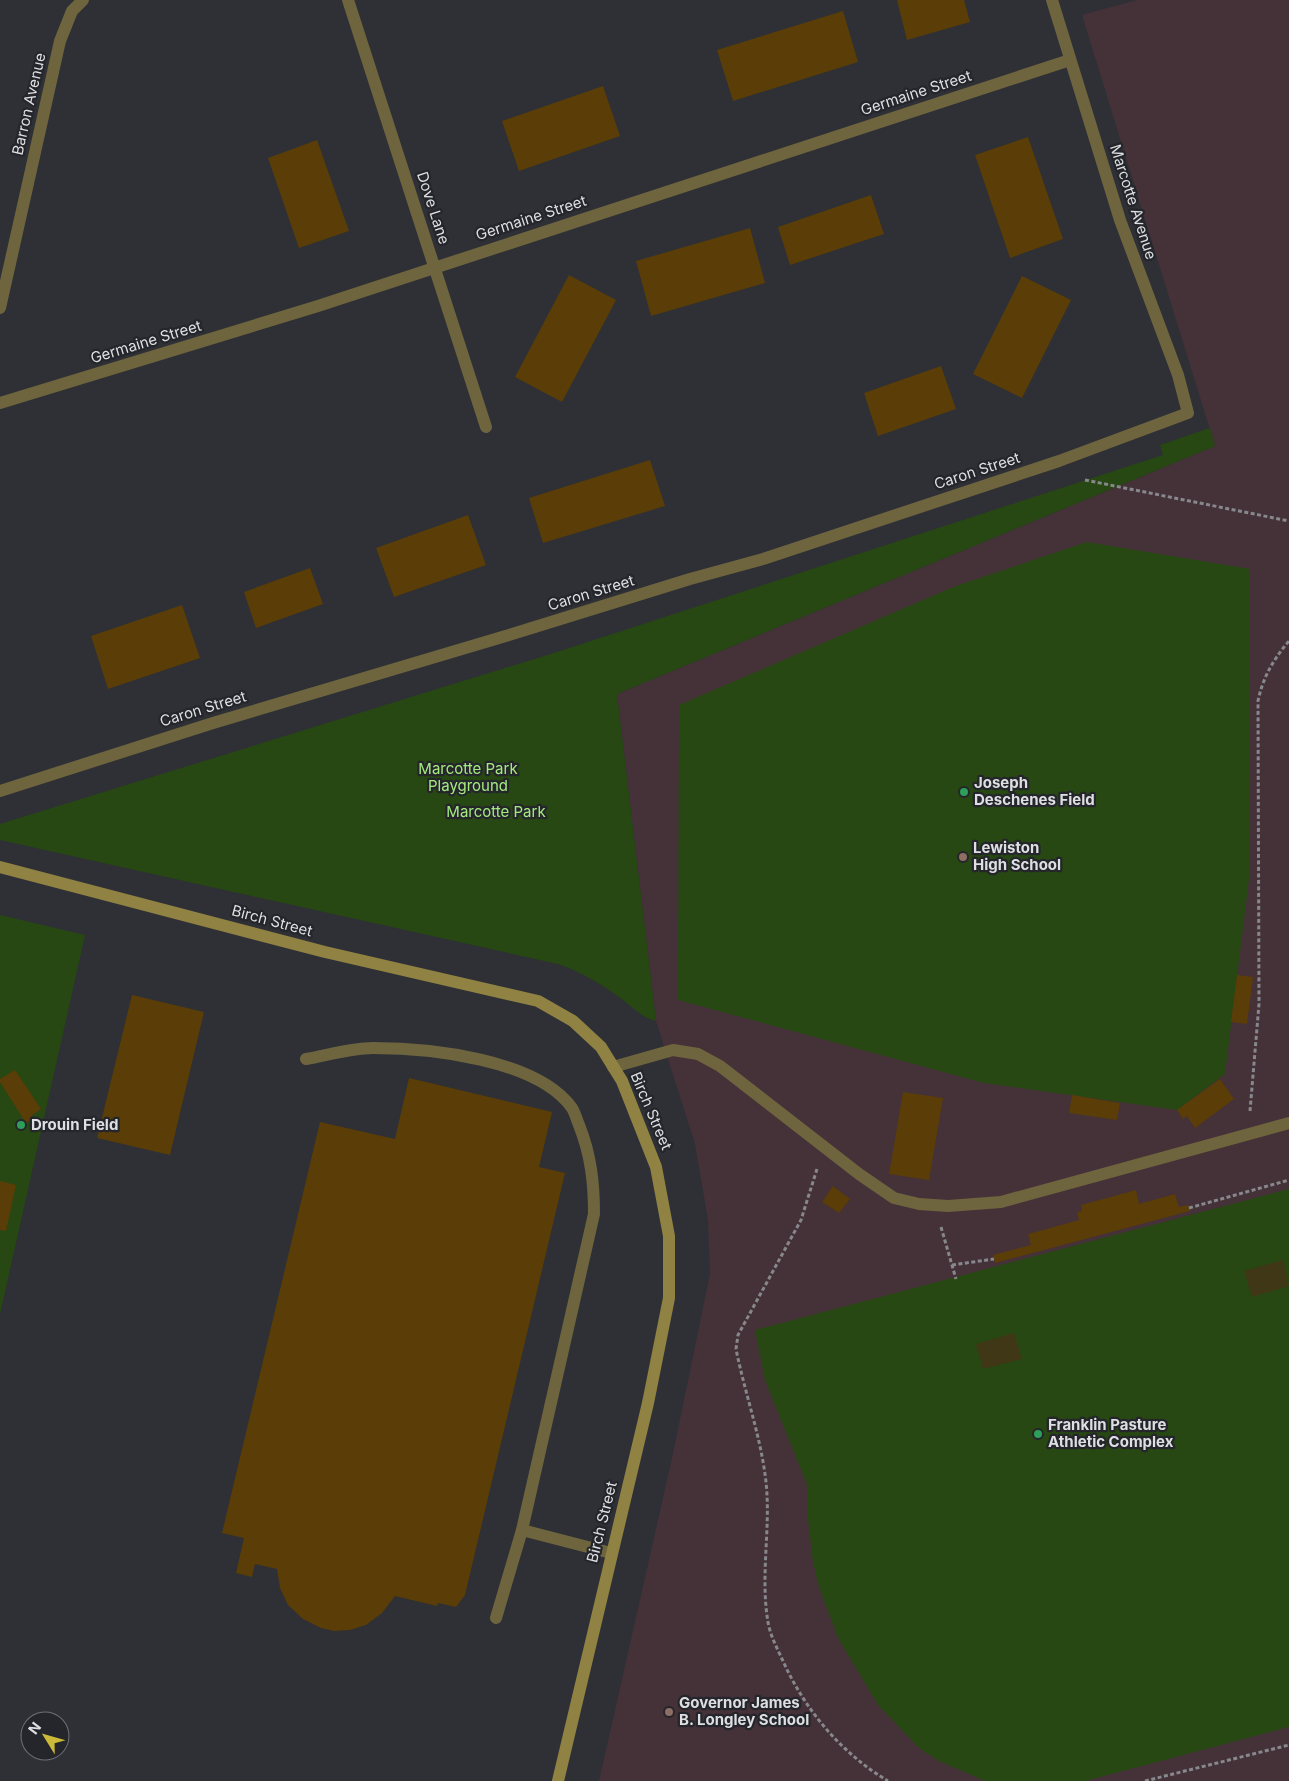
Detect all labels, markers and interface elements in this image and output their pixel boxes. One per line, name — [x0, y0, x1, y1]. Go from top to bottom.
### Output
street label: Barron Avenue — [8, 51, 50, 157]
street label: Germaine Street — [858, 66, 974, 119]
street label: Marcotte Avenue — [1106, 142, 1161, 262]
street label: Dove Lane — [413, 169, 454, 247]
street label: Germaine Street — [473, 191, 589, 244]
street label: Germaine Street — [88, 316, 204, 367]
street label: Caron Street — [931, 448, 1022, 493]
street label: Caron Street — [545, 570, 636, 615]
street label: Caron Street — [157, 686, 248, 731]
park label: Marcotte Park Playground — [418, 759, 518, 795]
place label: Joseph Deschenes Field — [974, 773, 1095, 809]
marker: Joseph Deschenes Field — [958, 786, 970, 798]
park label: Marcotte Park — [446, 802, 546, 821]
place label: Lewiston High School — [973, 838, 1061, 874]
marker: Lewiston High School — [957, 851, 969, 863]
street label: Birch Street — [230, 901, 315, 940]
street label: Birch Street — [627, 1069, 676, 1153]
place label: Drouin Field — [31, 1115, 118, 1134]
marker: Drouin Field — [15, 1119, 27, 1131]
place label: Franklin Pasture Athletic Complex — [1048, 1415, 1174, 1451]
marker: Franklin Pasture Athletic Complex — [1032, 1428, 1044, 1440]
street label: Birch Street — [582, 1479, 621, 1564]
place label: Governor James B. Longley School — [679, 1693, 809, 1729]
marker: Governor James B. Longley School — [663, 1706, 675, 1718]
north arrow — [20, 1711, 70, 1761]
text: N — [24, 1718, 44, 1737]

